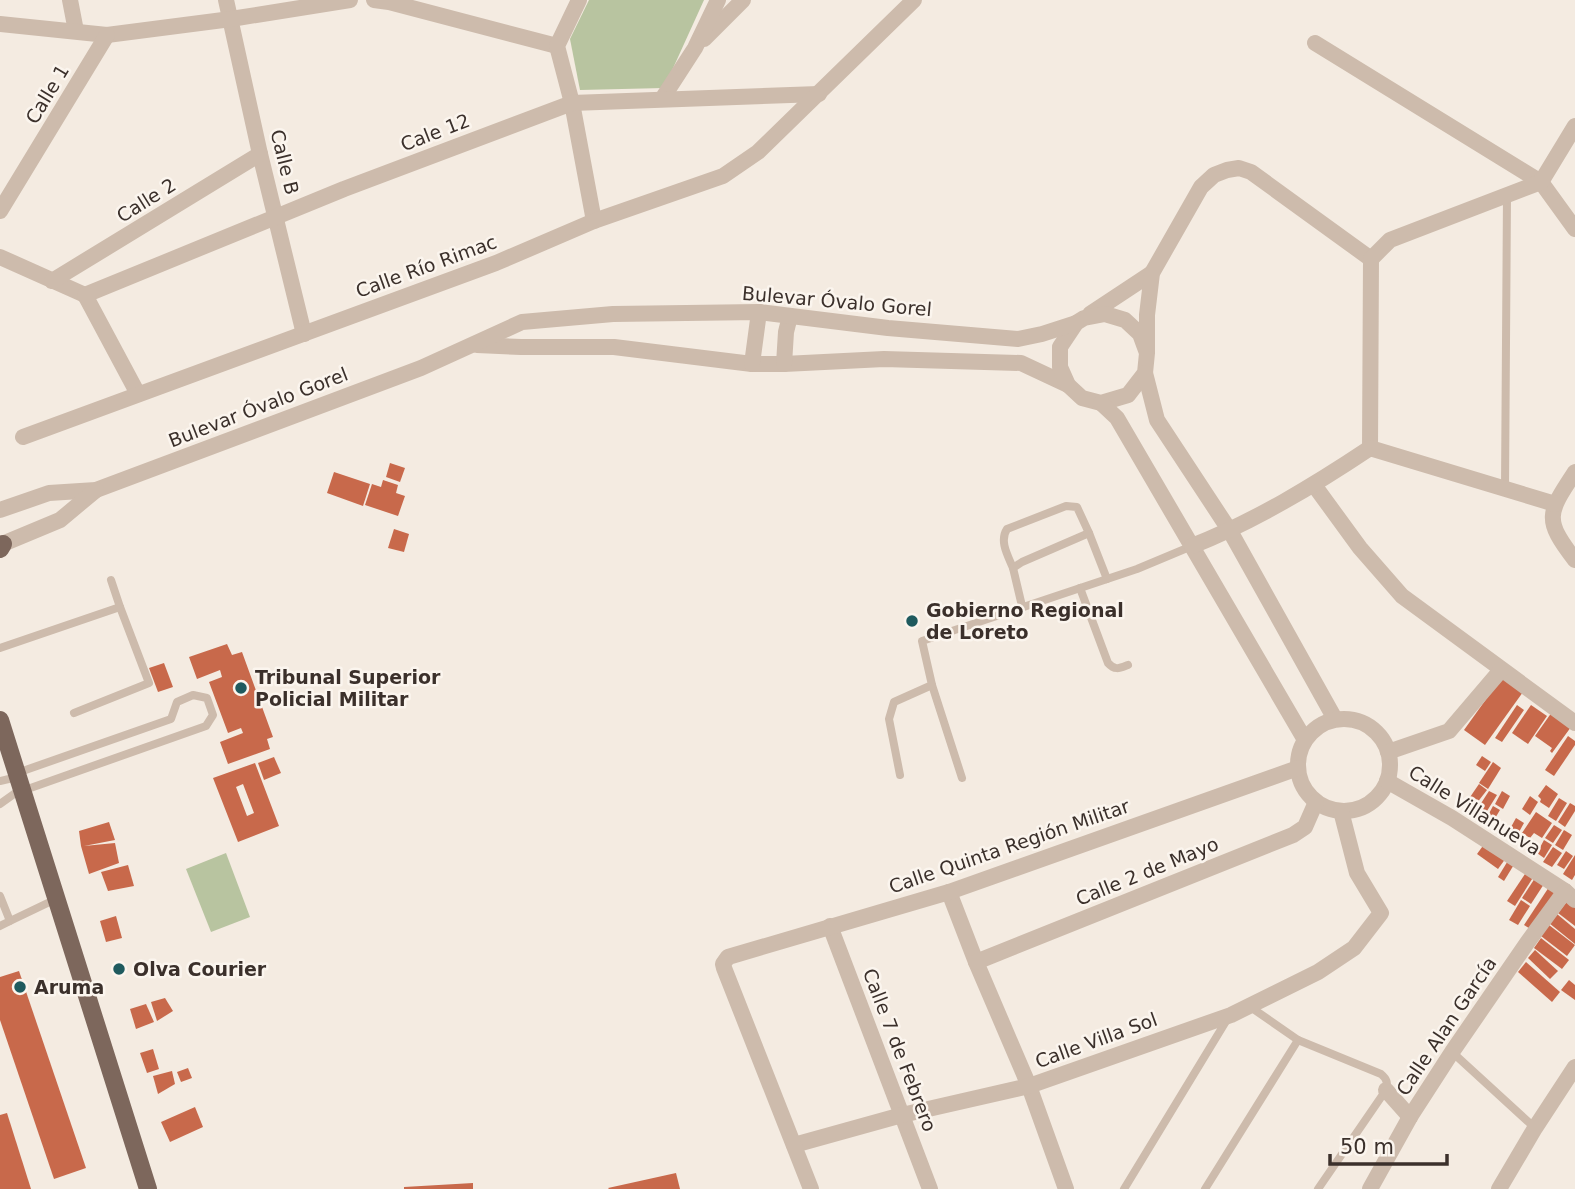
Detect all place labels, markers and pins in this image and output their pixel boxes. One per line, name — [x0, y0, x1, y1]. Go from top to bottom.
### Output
place label: Gobierno Regional de Loreto — [926, 599, 1124, 643]
marker: Gobierno Regional de Loreto — [904, 613, 920, 629]
place label: Tribunal Superior Policial Militar — [255, 666, 441, 710]
marker: Tribunal Superior Policial Militar — [233, 680, 249, 696]
place label: Olva Courier — [133, 958, 267, 980]
marker: Olva Courier — [111, 961, 127, 977]
place label: Aruma — [34, 976, 104, 998]
marker: Aruma — [12, 979, 28, 995]

